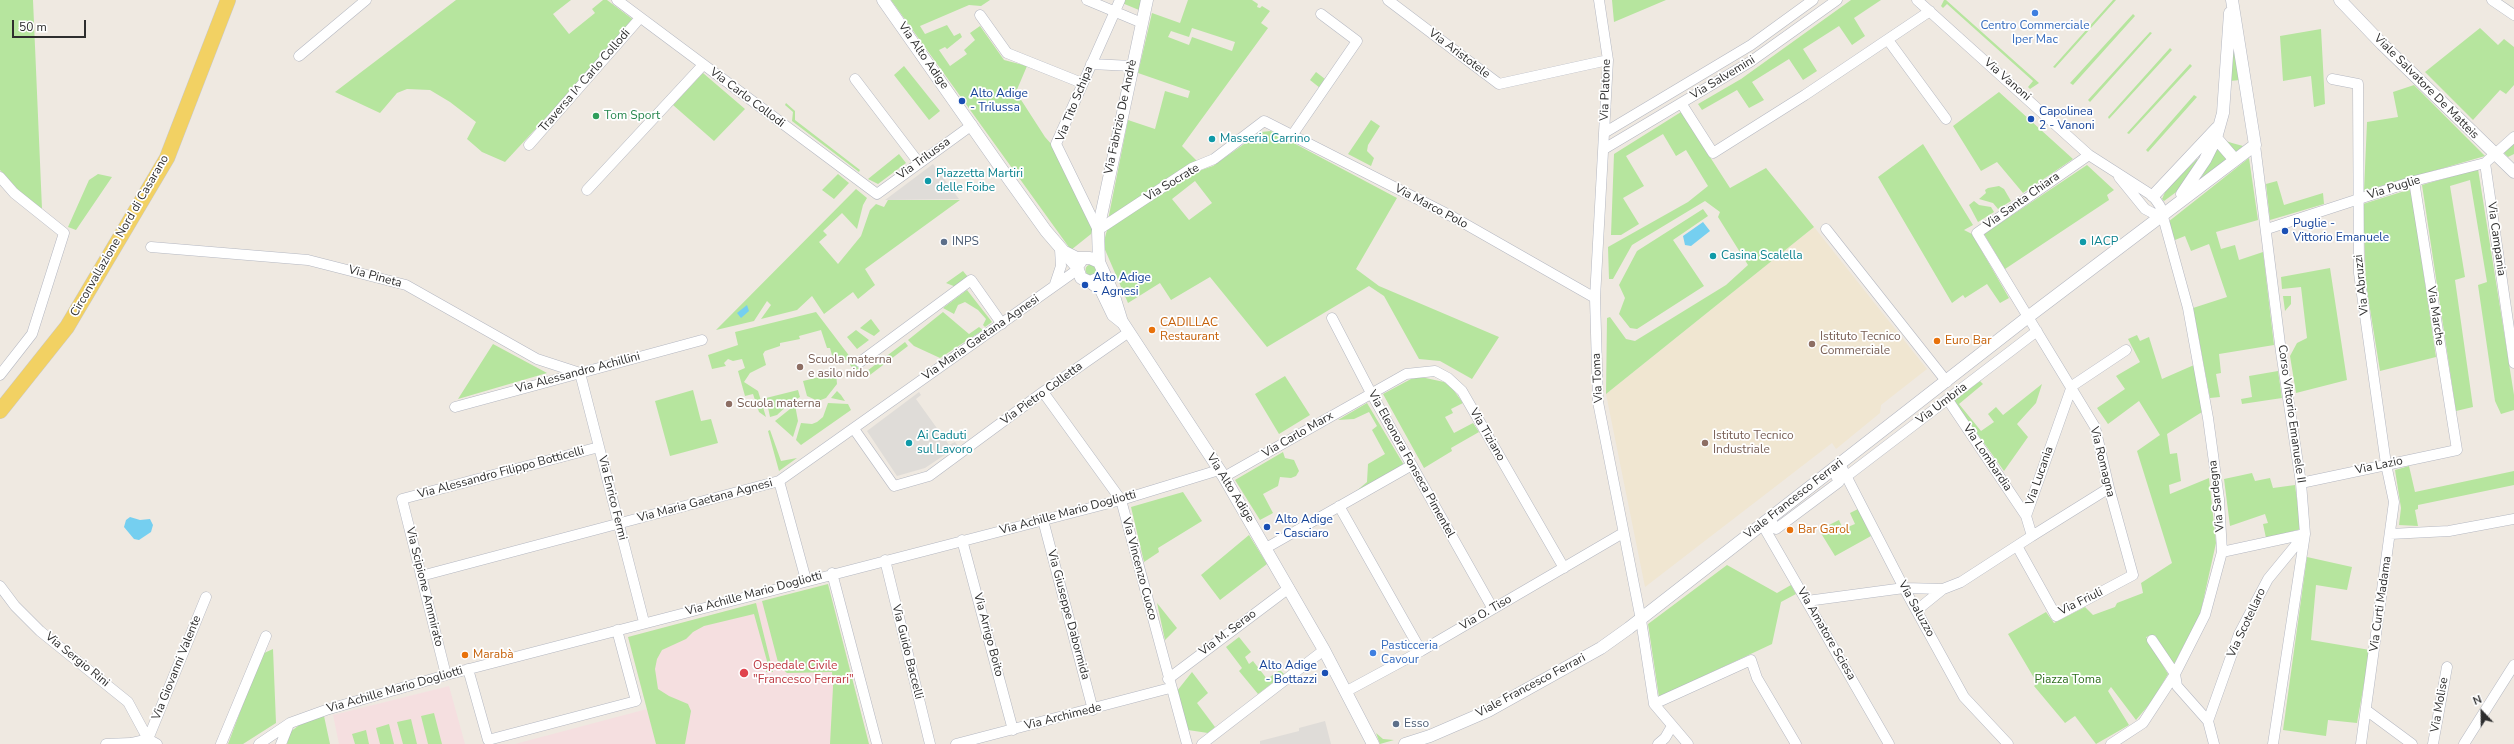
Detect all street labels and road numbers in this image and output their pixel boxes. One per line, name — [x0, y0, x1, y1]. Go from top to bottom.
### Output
street label: Via Alto Adige — [895, 20, 951, 92]
street label: Via Aristotele — [1425, 26, 1493, 82]
street label: Traversa I^ Carlo Collodi — [536, 27, 634, 135]
street label: Viale Salvatore De Matteis — [2371, 32, 2481, 142]
street label: Via Salvemini — [1688, 53, 1758, 103]
street label: Via Vanoni — [1981, 56, 2033, 104]
street label: Via Fabrizio De Andrè — [1102, 58, 1140, 176]
street label: Via Platone — [1598, 59, 1614, 121]
street label: Via Tito Schipa — [1053, 64, 1097, 144]
street label: Via Carlo Collodi — [707, 65, 787, 131]
street label: Via Trilussa — [895, 135, 953, 183]
street label: Circonvallazione Nord di Casarano — [68, 153, 172, 319]
street label: Via Socrate — [1142, 161, 1202, 205]
street label: Via Santa Chiara — [1981, 169, 2063, 233]
street label: Via Puglie — [2366, 173, 2422, 203]
street label: Via Marco Polo — [1392, 182, 1470, 232]
street label: Via Campania — [2484, 201, 2508, 277]
street label: Via Abruzzi — [2352, 254, 2372, 316]
street label: Via Pineta — [347, 263, 403, 291]
street label: Via Marche — [2423, 285, 2447, 347]
street label: Via Maria Gaetana Agnesi — [920, 292, 1042, 384]
street label: Corso Vittorio Emanuele II — [2274, 344, 2308, 484]
street label: Via Alessandro Achillini — [514, 349, 642, 397]
street label: Via Toma — [1589, 353, 1607, 403]
street label: Via Pietro Colletta — [998, 359, 1086, 429]
street label: Via Umbria — [1914, 380, 1970, 428]
street label: Via Eleonora Fonseca Pimentel — [1364, 388, 1458, 540]
street label: Via Tiziano — [1466, 406, 1508, 464]
street label: Via Carlo Marx — [1260, 409, 1336, 461]
street label: Via Lombardia — [1959, 422, 2015, 494]
street label: Via Romagna — [2086, 425, 2118, 499]
street label: Via Alessandro Filippo Botticelli — [416, 444, 586, 502]
street label: Via Lucania — [2023, 445, 2057, 507]
street label: Via Alto Adige — [1203, 451, 1257, 525]
street label: Via Enrico Fermi — [595, 454, 629, 542]
street label: Via Lazio — [2354, 454, 2404, 478]
street label: Viale Francesco Ferrari — [1742, 456, 1846, 542]
street label: Via Sardegna — [2206, 459, 2228, 533]
street label: Via Maria Gaetana Agnesi — [636, 476, 774, 526]
street label: Via Achille Mario Dogliotti — [998, 488, 1138, 538]
street label: Via Vincenzo Cuoco — [1118, 516, 1160, 622]
street label: Via Scipione Ammirato — [402, 526, 446, 648]
street label: Via Giuseppe Dabormida — [1044, 548, 1092, 682]
street label: Via Curti Madama — [2367, 555, 2395, 653]
street label: Via Achille Mario Dogliotti — [684, 569, 824, 619]
street label: Via Saluzzo — [1895, 578, 1937, 640]
street label: Via Amatore Sciesa — [1794, 585, 1858, 683]
street label: Via Friuli — [2057, 585, 2105, 619]
street label: Via Scotellaro — [2225, 586, 2269, 660]
street label: Via Arrigo Boito — [970, 592, 1006, 678]
street label: Via O. Tiso — [1457, 592, 1515, 634]
street label: Via Guido Baccelli — [888, 603, 926, 701]
street label: Via M. Serao — [1197, 607, 1259, 659]
street label: Via Giovanni Valente — [149, 614, 205, 722]
street label: Via Sergio Rini — [42, 630, 112, 690]
street label: Viale Francesco Ferrari — [1474, 651, 1588, 721]
street label: Via Achille Mario Dogliotti — [325, 664, 465, 716]
street label: Via Molise — [2428, 676, 2452, 734]
street label: Via Archimede — [1023, 700, 1103, 734]

